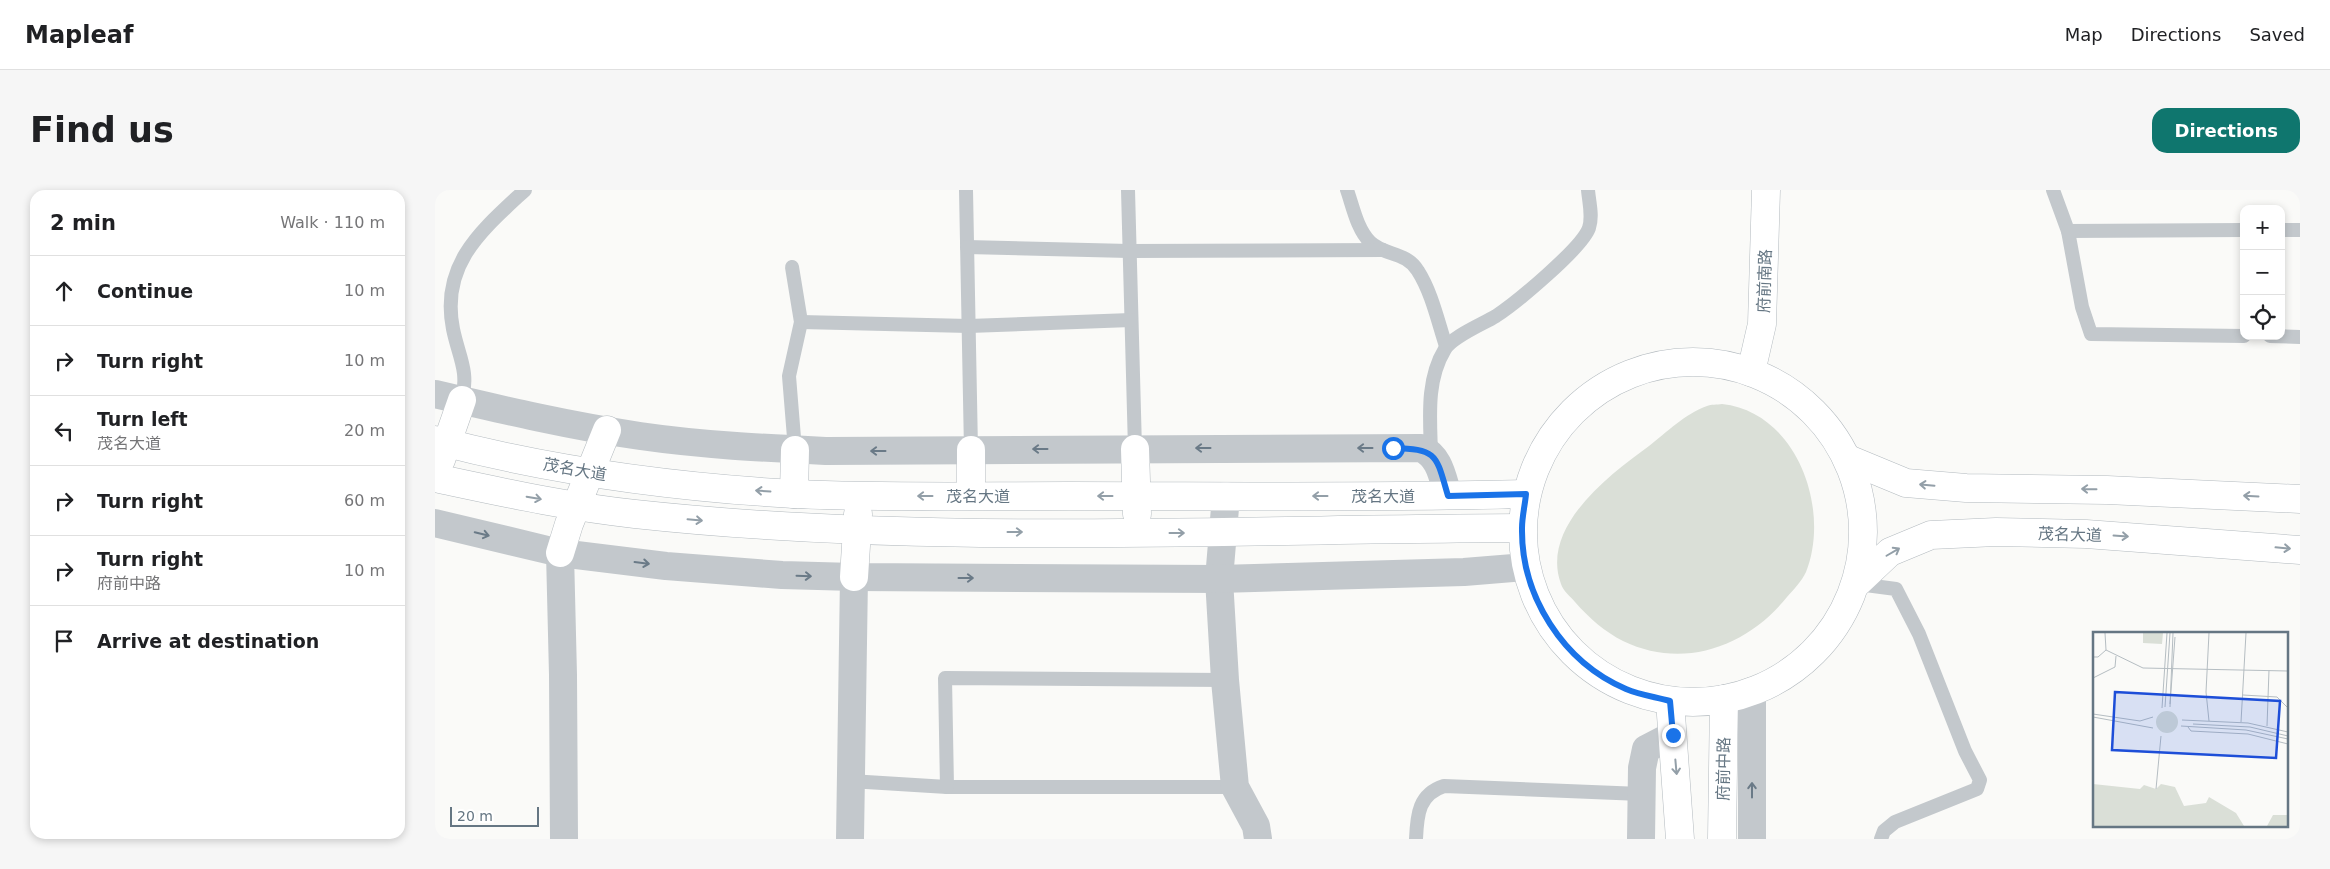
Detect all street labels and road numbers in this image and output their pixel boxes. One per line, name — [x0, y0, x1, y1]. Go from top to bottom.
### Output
street label: 府前南路 — [1754, 249, 1775, 313]
street label: 茂名大道 — [542, 455, 608, 484]
street label: 茂名大道 — [946, 487, 1010, 506]
street label: 茂名大道 — [1351, 487, 1415, 506]
street label: 茂名大道 — [2038, 524, 2102, 545]
street label: 府前中路 — [1713, 737, 1734, 801]

